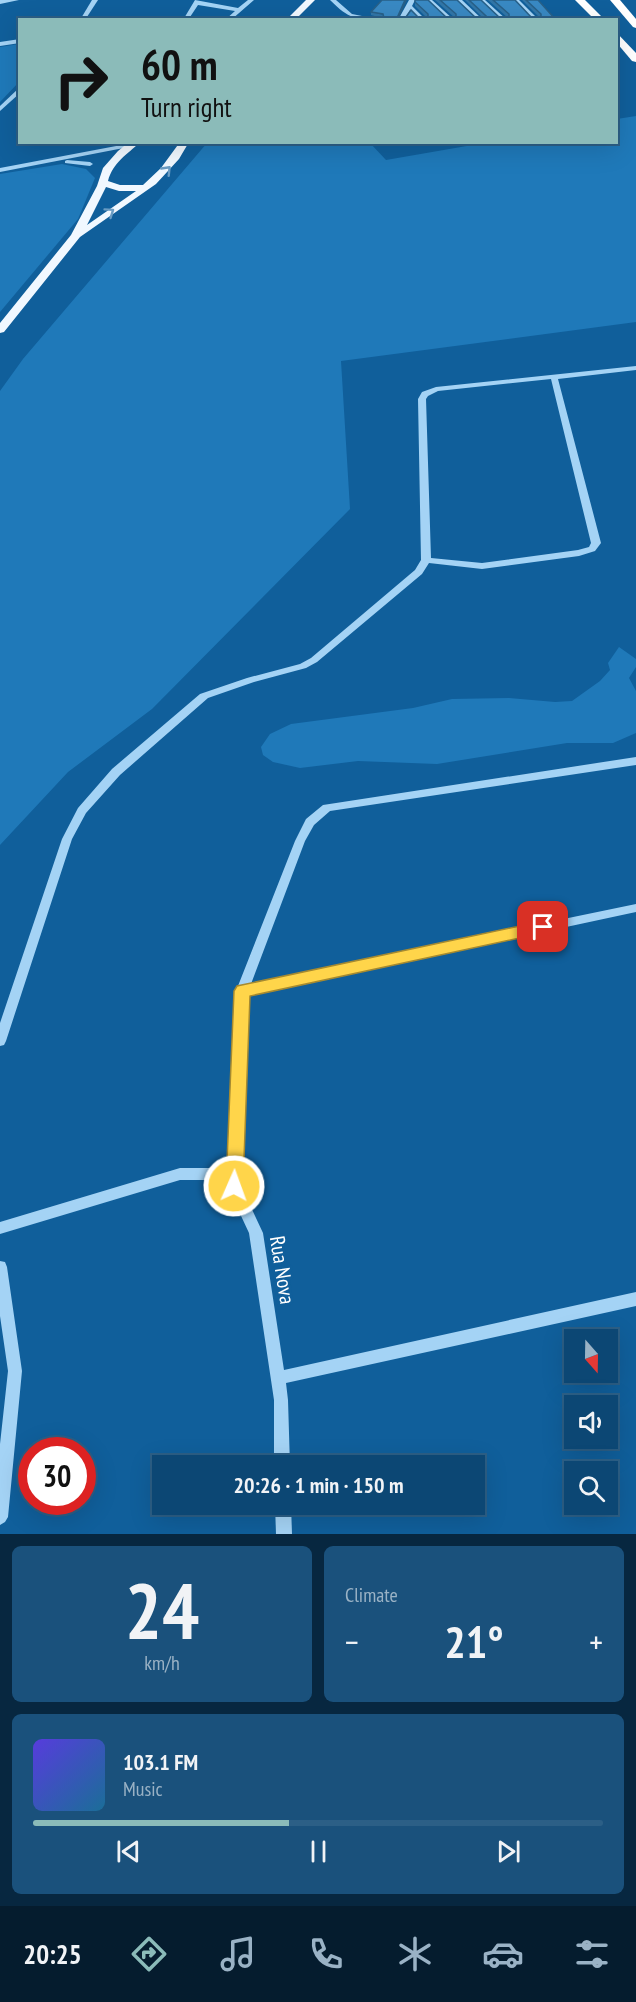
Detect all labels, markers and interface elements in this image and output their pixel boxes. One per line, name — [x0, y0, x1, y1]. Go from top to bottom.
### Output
text: 60 m — [141, 37, 218, 92]
icon: right — [42, 42, 120, 120]
text: Turn right — [141, 90, 232, 124]
one-way arrow — [160, 166, 171, 176]
one-way arrow — [104, 208, 115, 219]
pin — [517, 901, 568, 952]
icon: arrive — [526, 910, 559, 943]
position arrow — [202, 1154, 266, 1218]
street label: Rua Nova — [264, 1234, 301, 1306]
north arrow — [564, 1329, 618, 1383]
map controls — [564, 1329, 618, 1515]
button: sound — [564, 1395, 618, 1449]
speed limit sign: 30 — [18, 1437, 96, 1515]
button: search — [564, 1461, 618, 1515]
text: 20:26 · 1 min · 150 m — [233, 1471, 404, 1499]
text: 24 — [125, 1560, 199, 1661]
text: Climate — [345, 1582, 398, 1608]
text: 21° — [444, 1612, 504, 1670]
text: − — [345, 1620, 359, 1663]
text: + — [589, 1620, 603, 1663]
text: km/h — [144, 1650, 180, 1676]
text: 103.1 FM — [123, 1748, 198, 1776]
text: Music — [123, 1776, 163, 1802]
icon: previous — [112, 1835, 145, 1868]
icon: pause — [302, 1835, 335, 1868]
icon: next — [492, 1835, 525, 1868]
icon: directions — [128, 1933, 170, 1975]
icon: music — [217, 1933, 259, 1975]
icon: phone — [305, 1933, 347, 1975]
icon: climate — [394, 1933, 436, 1975]
icon: car — [482, 1933, 524, 1975]
icon: filters — [571, 1933, 613, 1975]
text: 20:25 — [23, 1937, 82, 1971]

